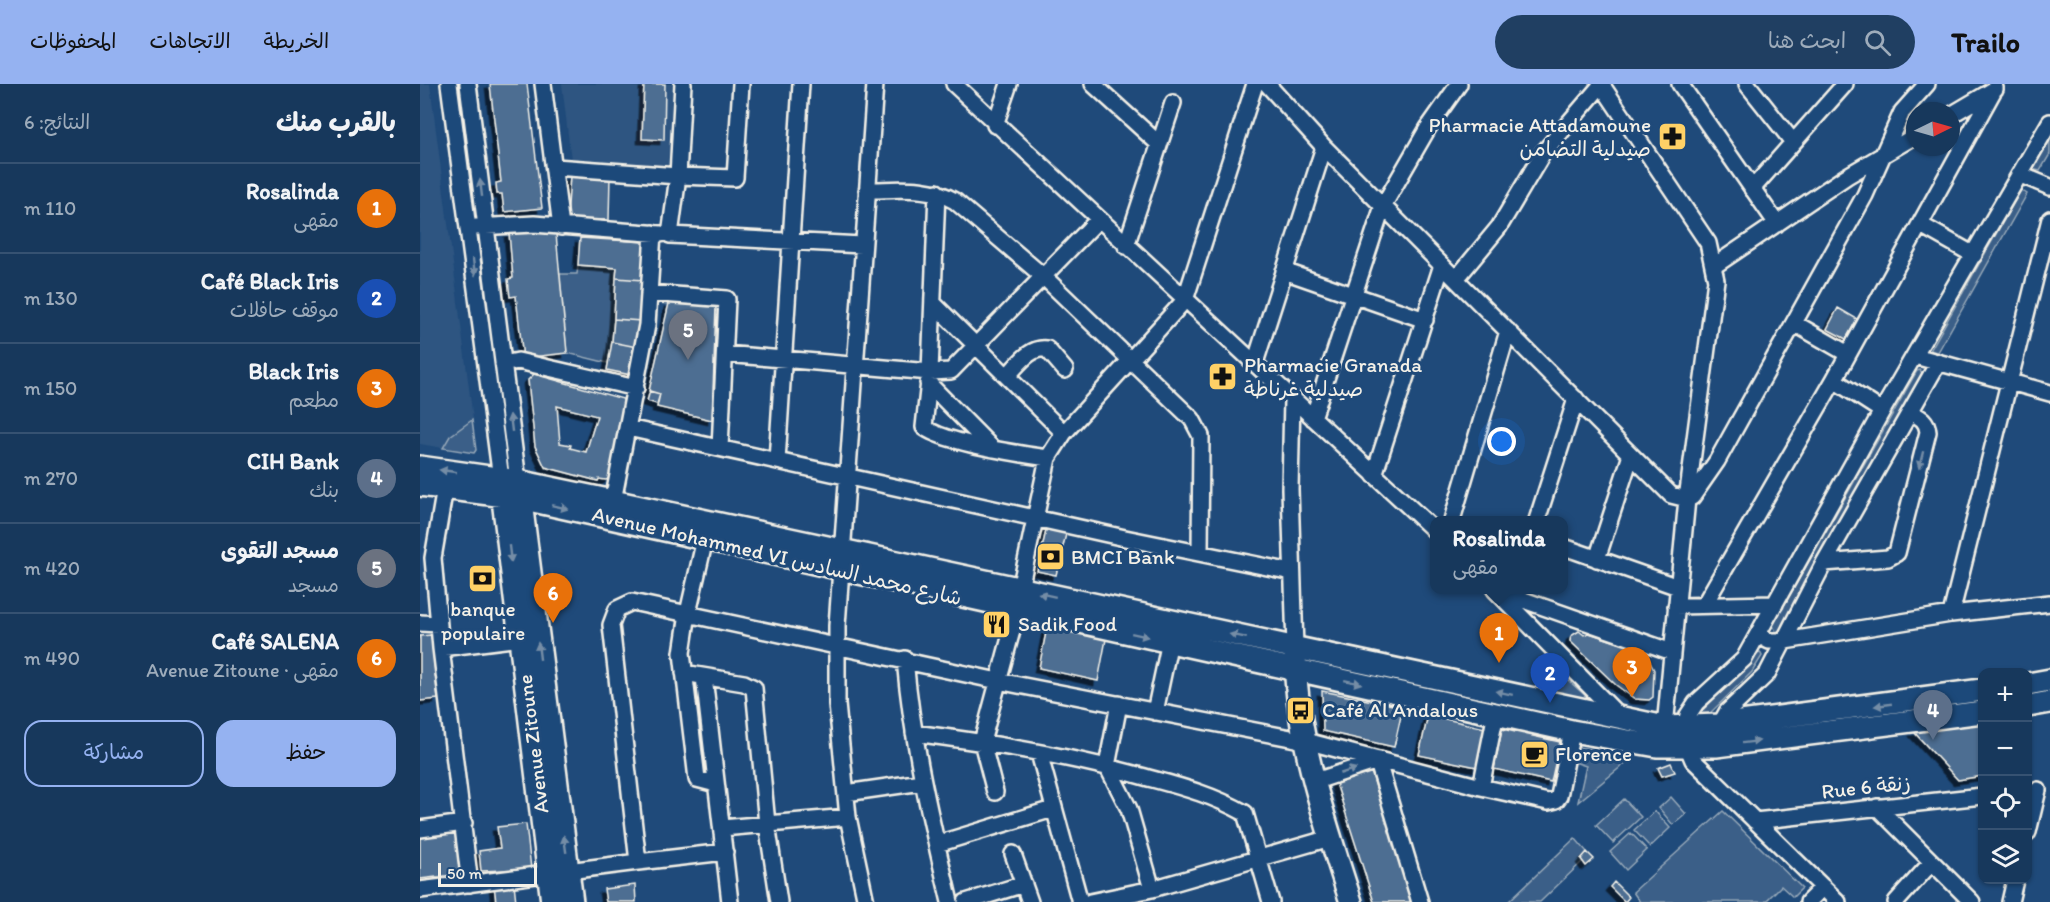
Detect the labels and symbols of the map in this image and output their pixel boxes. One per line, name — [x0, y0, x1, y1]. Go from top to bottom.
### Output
north arrow — [1906, 102, 1960, 156]
place label: Pharmacie Attadamoune صيدلية التضامن — [1429, 112, 1651, 161]
pharmacy icon: Pharmacie Attadamoune صيدلية التضامن — [1656, 121, 1688, 153]
one-way arrow — [476, 178, 486, 197]
one-way arrow — [469, 257, 479, 276]
pin: 5 — [668, 310, 708, 360]
place label: Pharmacie Granada صيدلية غرناطة — [1244, 352, 1422, 401]
pharmacy icon: Pharmacie Granada صيدلية غرناطة — [1207, 361, 1239, 393]
one-way arrow — [506, 414, 515, 433]
your location — [1487, 427, 1516, 456]
one-way arrow — [1915, 451, 1925, 470]
one-way arrow — [439, 467, 458, 476]
street label: Avenue Mohammed VI شارع محمد السادس — [589, 501, 964, 613]
one-way arrow — [551, 503, 570, 513]
bank icon: BMCI Bank — [1034, 541, 1066, 573]
place label: BMCI Bank — [1071, 544, 1175, 569]
one-way arrow — [505, 545, 515, 564]
bank icon: banque populaire — [467, 562, 499, 594]
pin: 6 — [534, 574, 572, 623]
one-way arrow — [1037, 590, 1056, 599]
place label: banque populaire — [441, 596, 525, 645]
restaurant icon: Sadik Food — [981, 608, 1013, 640]
place label: Sadik Food — [1018, 611, 1117, 636]
pin: 1 — [1480, 614, 1518, 663]
one-way arrow — [1131, 631, 1150, 640]
one-way arrow — [1228, 631, 1247, 640]
one-way arrow — [534, 641, 544, 660]
pin: 3 — [1612, 648, 1652, 697]
pin: 2 — [1530, 654, 1570, 703]
street label: Avenue Zitoune — [512, 673, 553, 815]
one-way arrow — [1343, 678, 1362, 687]
one-way arrow — [1494, 688, 1513, 697]
pin: 4 — [1914, 690, 1952, 740]
bus stop icon: Café Al Andalous — [1285, 694, 1317, 726]
place label: Café Al Andalous — [1322, 697, 1478, 722]
one-way arrow — [1873, 700, 1892, 709]
one-way arrow — [1741, 737, 1760, 747]
cafe icon: Florence — [1518, 738, 1550, 770]
place label: Florence — [1555, 741, 1632, 766]
one-way arrow — [1339, 765, 1357, 775]
street label: Rue 6 زنقة — [1820, 769, 1912, 804]
one-way arrow — [560, 834, 570, 853]
scale bar — [438, 860, 537, 888]

